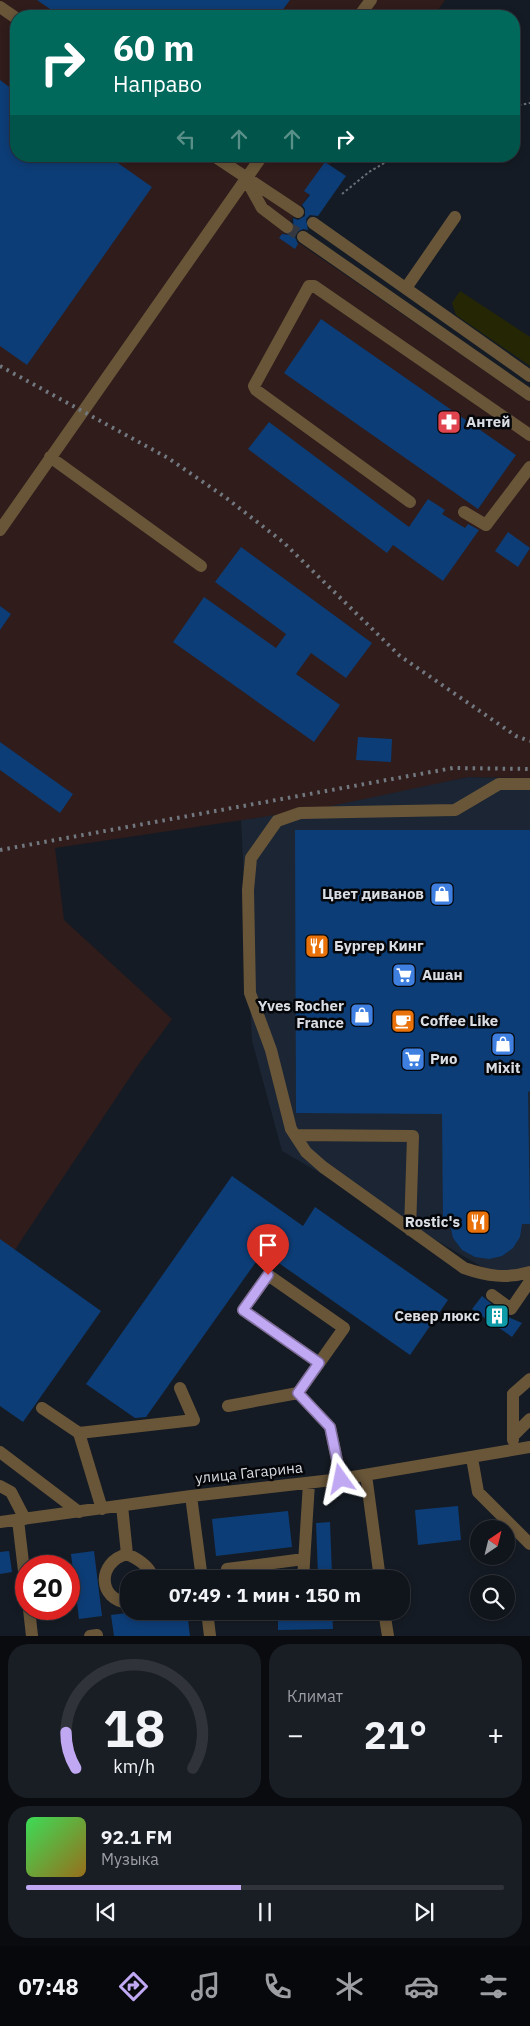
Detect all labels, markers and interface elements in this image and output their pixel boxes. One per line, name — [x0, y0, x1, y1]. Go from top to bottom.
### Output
text: 60 m — [113, 25, 195, 71]
icon: right — [30, 30, 95, 95]
text: Направо — [113, 69, 202, 98]
icon: left — [172, 125, 200, 153]
icon: ahead — [225, 125, 253, 153]
icon: ahead — [278, 125, 306, 153]
icon: right — [331, 125, 359, 153]
pharmacy icon: Антей — [436, 409, 462, 435]
place label: Антей — [466, 412, 510, 431]
shop icon: Цвет диванов — [429, 881, 455, 907]
place label: Цвет диванов — [322, 884, 424, 903]
restaurant icon: Бургер Кинг — [304, 933, 330, 959]
place label: Бургер Кинг — [334, 936, 424, 955]
supermarket icon: Ашан — [391, 962, 417, 988]
place label: Ашан — [422, 965, 463, 984]
place label: Yves Rocher France — [258, 996, 344, 1032]
shop icon: Yves Rocher France — [349, 1002, 375, 1028]
cafe icon: Coffee Like — [390, 1008, 416, 1034]
place label: Coffee Like — [420, 1011, 498, 1030]
shop icon: Mixit — [490, 1031, 516, 1057]
supermarket icon: Рио — [400, 1046, 426, 1072]
place label: Рио — [430, 1049, 457, 1068]
place label: Mixit — [485, 1058, 521, 1077]
restaurant icon: Rostic's — [465, 1209, 491, 1235]
place label: Rostic's — [405, 1212, 460, 1231]
pin — [247, 1224, 289, 1275]
icon: arrive — [254, 1231, 282, 1259]
building icon: Север люкс — [484, 1303, 510, 1329]
place label: Север люкс — [394, 1306, 480, 1325]
position arrow — [314, 1452, 366, 1504]
street label: улица Гагарина — [194, 1457, 304, 1488]
north arrow — [470, 1520, 515, 1565]
map controls — [470, 1520, 515, 1620]
speed limit sign: 20 — [15, 1555, 80, 1620]
button: search — [470, 1575, 515, 1620]
text: 07:49 · 1 мин · 150 m — [169, 1583, 361, 1607]
text: Климат — [287, 1686, 343, 1706]
text: 18 — [103, 1694, 166, 1761]
text: 21° — [364, 1710, 427, 1759]
text: − — [287, 1716, 304, 1753]
text: + — [487, 1716, 504, 1753]
text: km/h — [114, 1755, 156, 1778]
text: 92.1 FM — [101, 1825, 172, 1849]
text: Музыка — [101, 1849, 159, 1869]
icon: previous — [92, 1898, 120, 1926]
icon: pause — [251, 1898, 279, 1926]
icon: next — [410, 1898, 438, 1926]
icon: directions — [116, 1969, 151, 2004]
icon: music — [188, 1969, 223, 2004]
icon: phone — [260, 1969, 295, 2004]
icon: climate — [332, 1969, 367, 2004]
icon: car — [404, 1969, 439, 2004]
icon: filters — [476, 1969, 511, 2004]
text: 07:48 — [19, 1972, 79, 2001]

